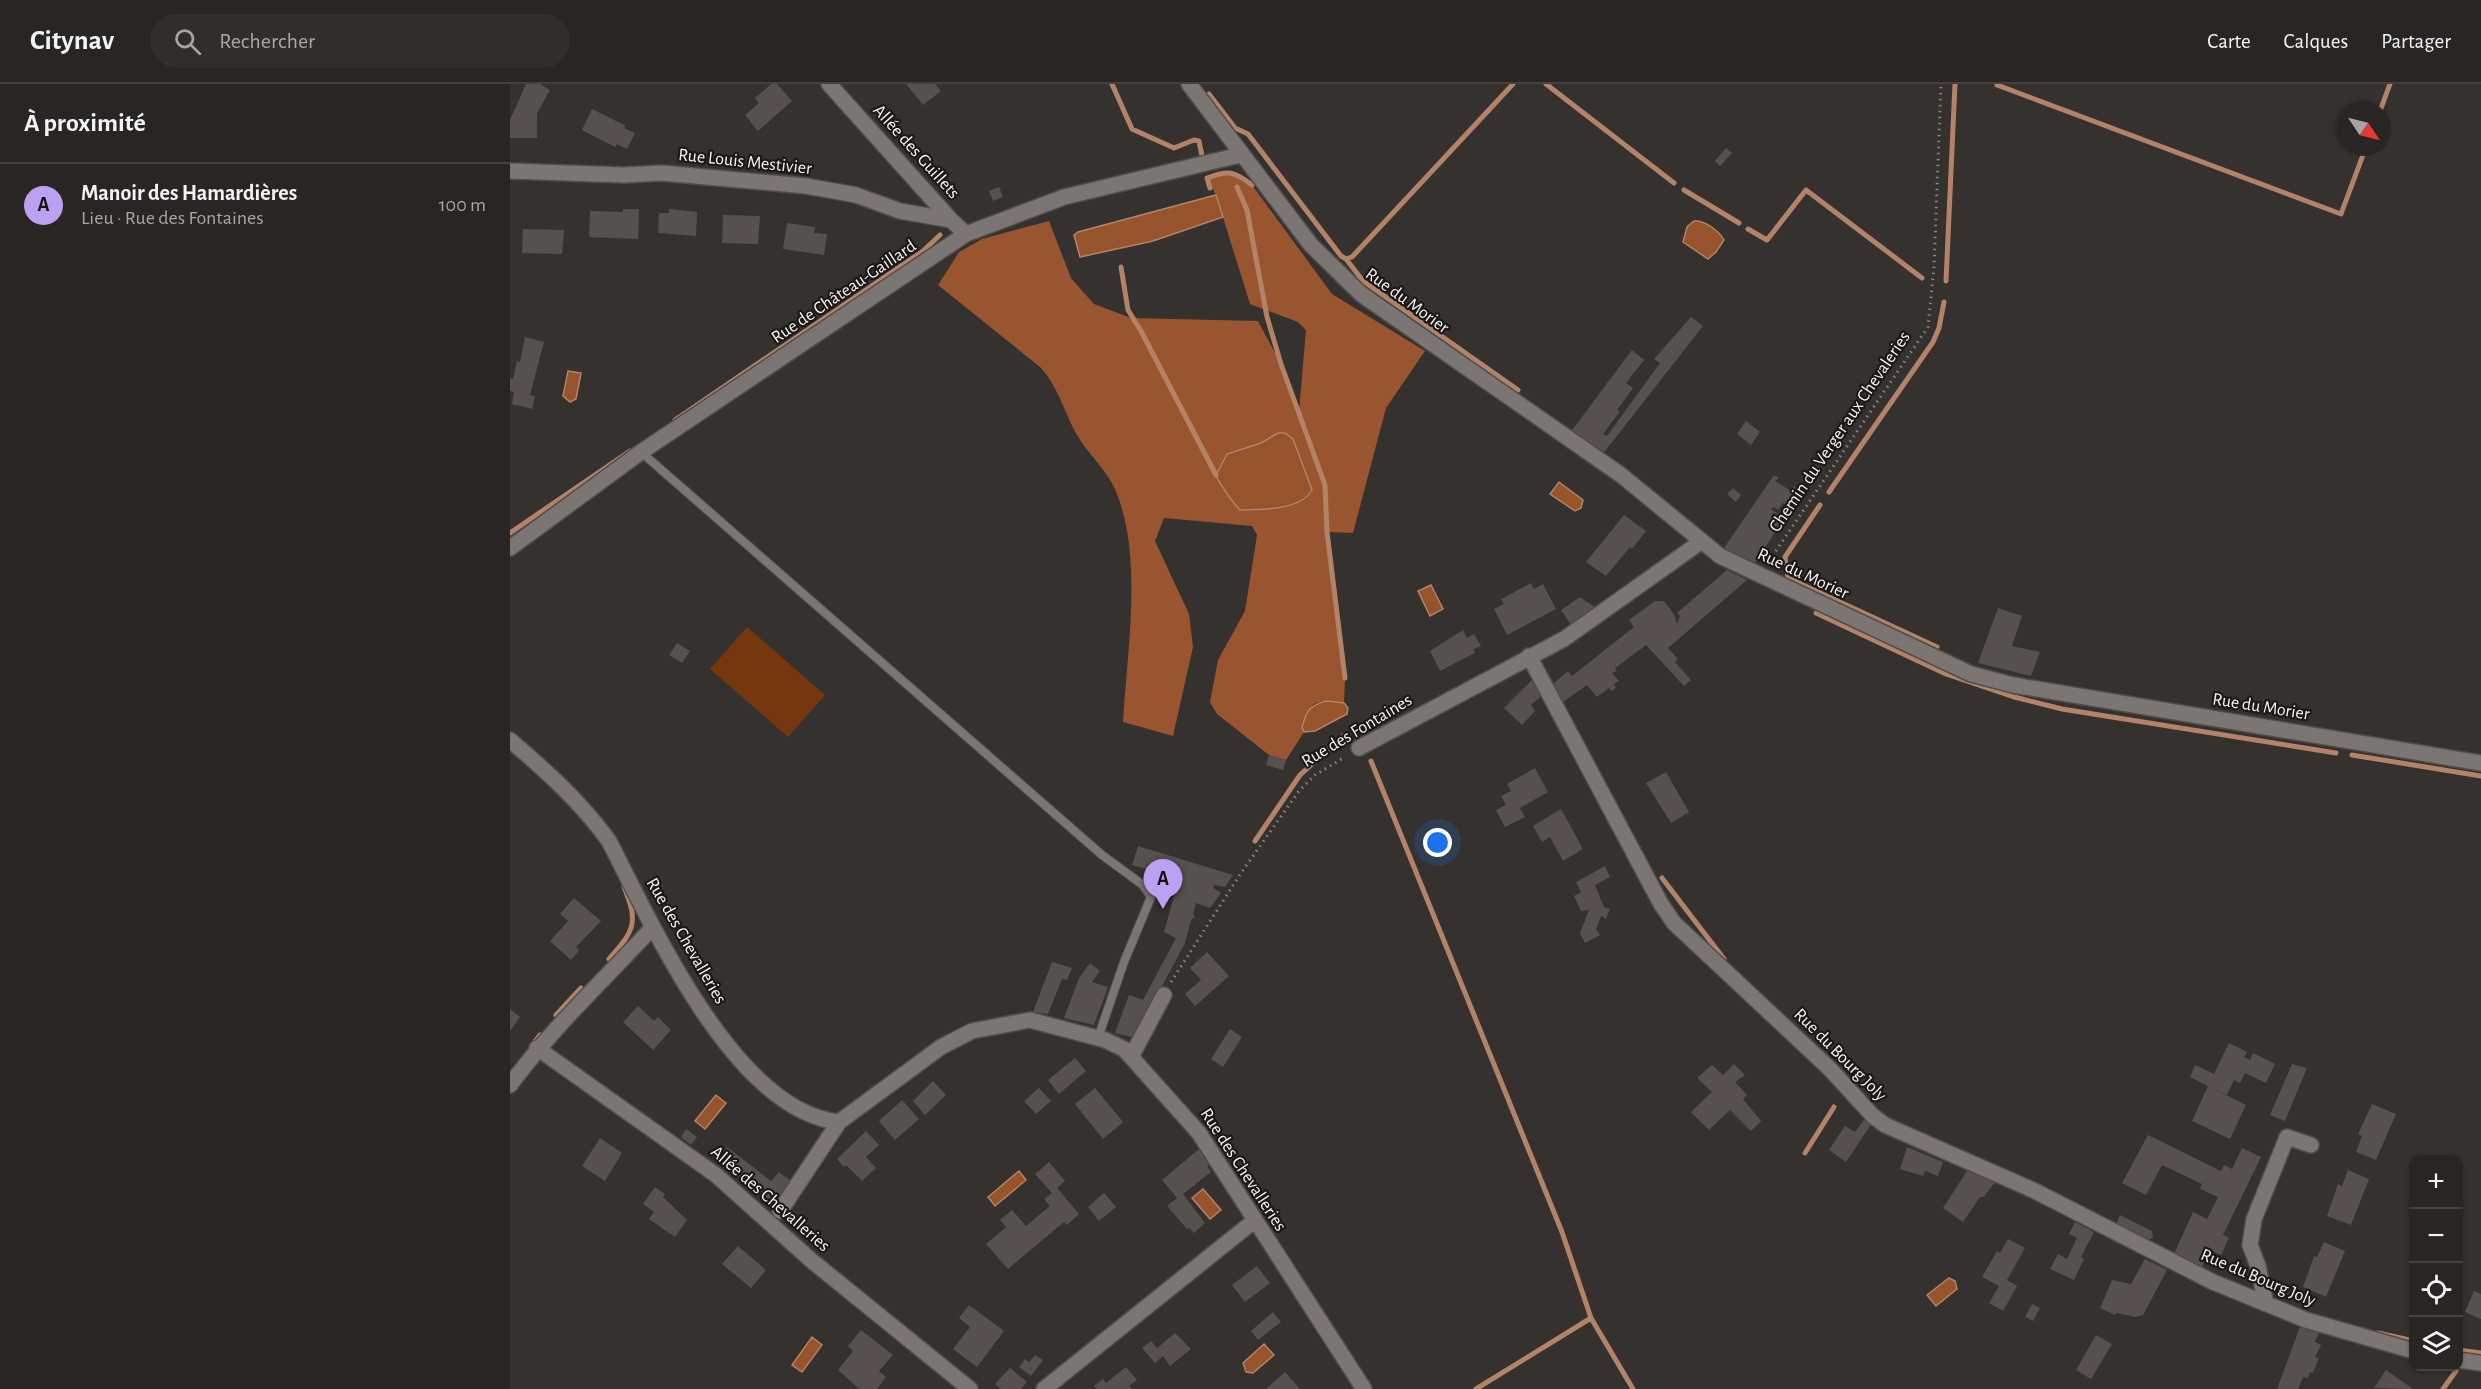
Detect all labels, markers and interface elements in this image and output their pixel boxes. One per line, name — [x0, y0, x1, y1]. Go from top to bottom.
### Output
search box — [150, 14, 570, 68]
icon: search — [171, 25, 204, 58]
text: Citynav — [30, 27, 114, 55]
text: Rechercher — [219, 30, 315, 52]
text: Carte — [2207, 31, 2251, 52]
text: Calques — [2284, 31, 2348, 52]
text: Partager — [2381, 31, 2451, 52]
street label: Allée des Guillets — [869, 102, 963, 202]
north arrow — [2337, 102, 2391, 156]
text: À proximité — [24, 110, 146, 136]
street label: Rue Louis Mestivier — [677, 146, 813, 178]
text: Manoir des Hamardières — [81, 182, 297, 204]
text: A — [38, 195, 50, 215]
text: 100 m — [439, 195, 486, 215]
text: Lieu · Rue des Fontaines — [81, 208, 264, 228]
street label: Rue de Château-Gaillard — [769, 237, 919, 347]
street label: Rue du Morier — [1362, 265, 1452, 337]
street label: Chemin du Verger aux Chevaleries — [1766, 328, 1914, 536]
street label: Rue du Morier — [1755, 545, 1852, 603]
street label: Rue du Morier — [2211, 690, 2311, 724]
street label: Rue des Fontaines — [1299, 691, 1415, 771]
your location — [1423, 828, 1452, 857]
pin: A — [1144, 860, 1182, 909]
street label: Rue des Chevalleries — [643, 875, 729, 1007]
street label: Rue du Bourg Joly — [1790, 1005, 1890, 1105]
street label: Rue des Chevalleries — [1197, 1105, 1289, 1235]
street label: Allée des Chevalleries — [707, 1143, 833, 1255]
map controls — [2409, 1155, 2463, 1371]
button: + — [2409, 1155, 2463, 1209]
button: − — [2409, 1209, 2463, 1263]
street label: Rue du Bourg Joly — [2198, 1246, 2318, 1310]
button: locate — [2409, 1263, 2463, 1317]
button: layers — [2409, 1317, 2463, 1371]

